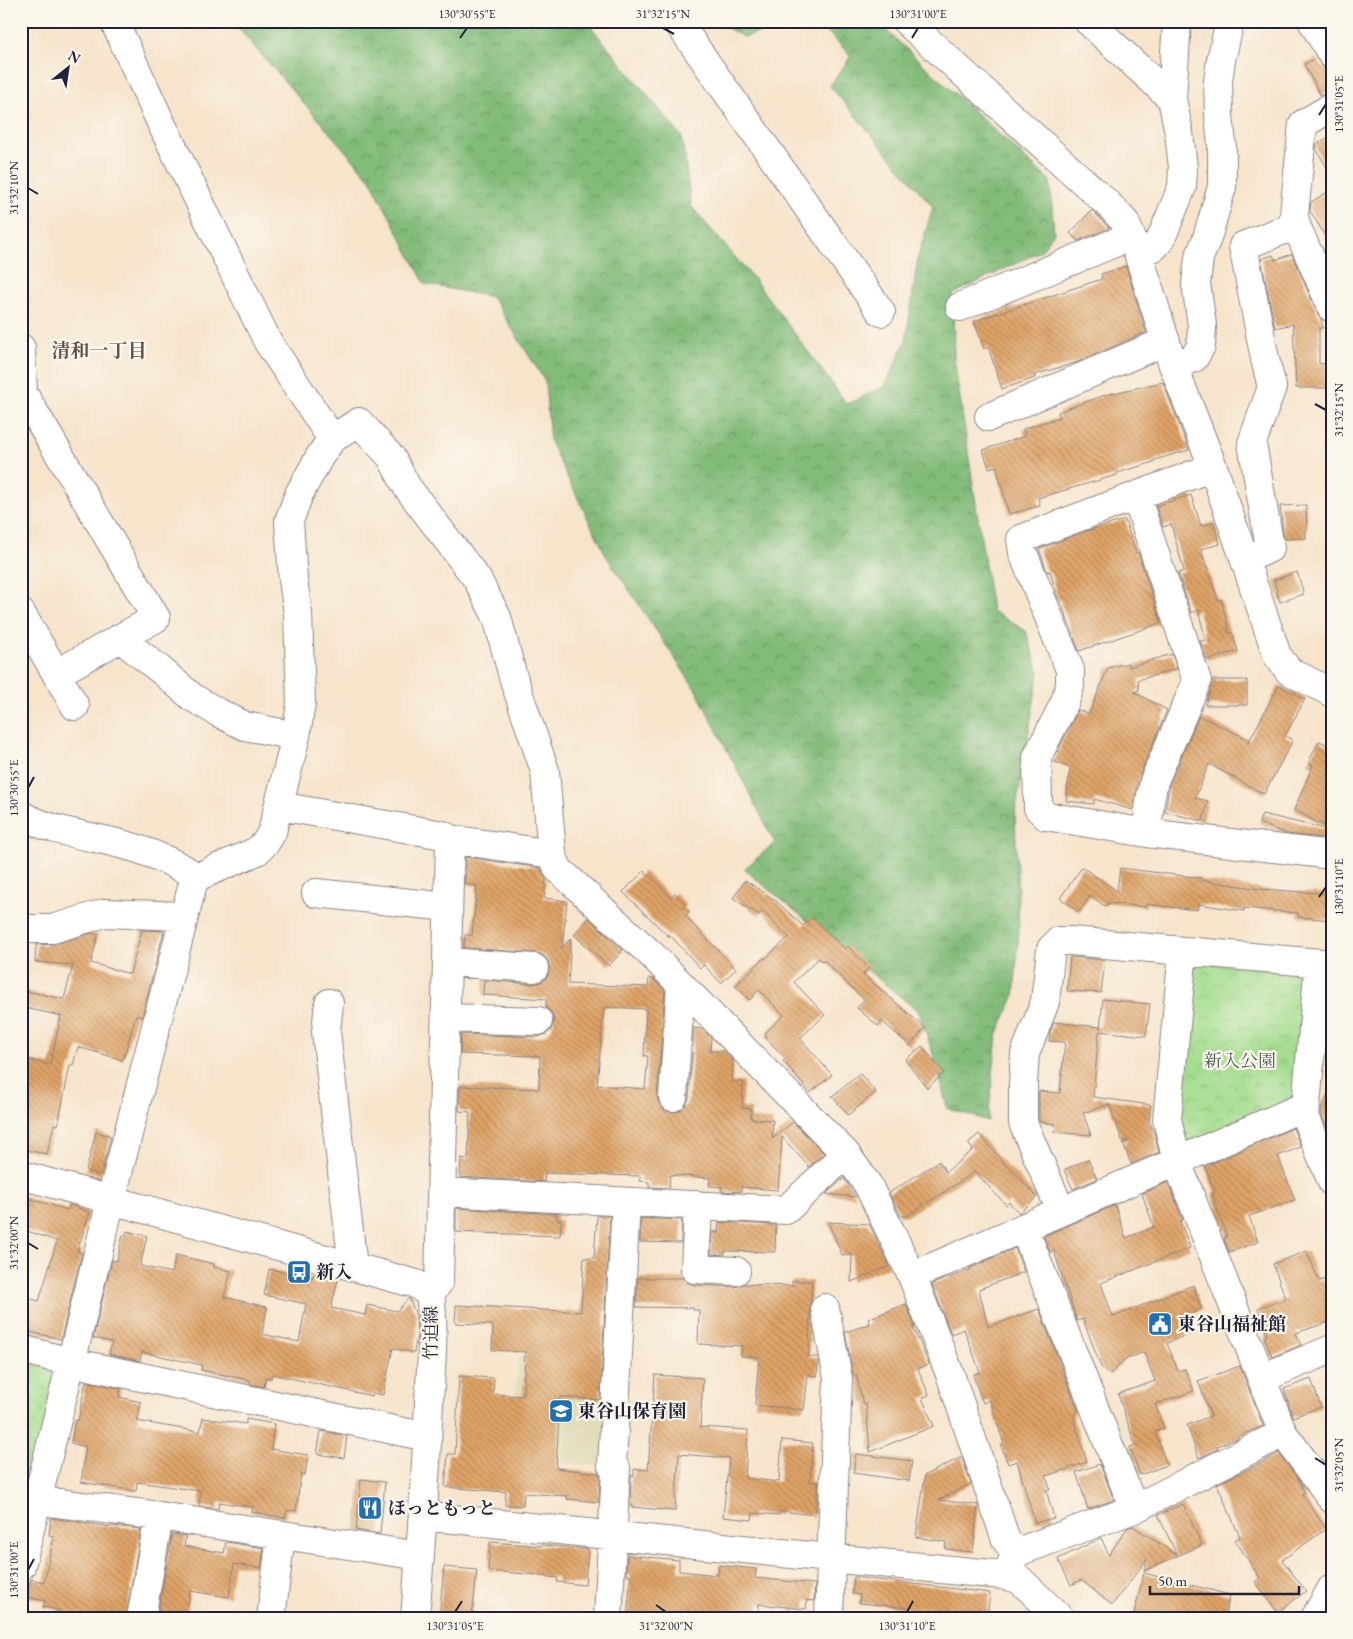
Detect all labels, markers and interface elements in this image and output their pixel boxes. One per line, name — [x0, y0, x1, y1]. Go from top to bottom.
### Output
text: 130°30'55"E — [439, 6, 496, 22]
text: 31°32'15"N — [636, 6, 690, 22]
text: 130°31'00"E — [890, 6, 947, 22]
north arrow — [42, 42, 92, 92]
text: N — [65, 46, 84, 68]
text: 130°31'05"E — [1331, 75, 1347, 132]
text: 31°32'10"N — [6, 161, 22, 215]
district label: 清和一丁目 — [51, 338, 147, 363]
text: 31°32'15"N — [1331, 383, 1347, 437]
text: 130°30'55"E — [6, 759, 22, 816]
text: 130°31'10"E — [1331, 858, 1347, 915]
park label: 新入公園 — [1204, 1049, 1276, 1072]
text: 31°32'00"N — [6, 1216, 22, 1270]
bus stop icon: 新入 — [286, 1259, 312, 1285]
place label: 新入 — [316, 1260, 352, 1283]
street label: 竹迫線 — [419, 1306, 442, 1360]
public building icon: 東谷山福祉館 — [1147, 1311, 1173, 1337]
place label: 東谷山福祉館 — [1178, 1312, 1286, 1335]
school or university icon: 東谷山保育園 — [548, 1398, 574, 1424]
place label: 東谷山保育園 — [578, 1399, 686, 1422]
text: 31°32'05"N — [1331, 1438, 1347, 1492]
restaurant icon: ほっともっと — [357, 1495, 383, 1521]
place label: ほっともっと — [388, 1496, 496, 1519]
text: 130°31'00"E — [6, 1541, 22, 1598]
scale bar — [1150, 1564, 1299, 1596]
text: 50 m — [1158, 1571, 1187, 1590]
text: 130°31'05"E — [427, 1618, 484, 1634]
text: 31°32'00"N — [639, 1618, 693, 1634]
text: 130°31'10"E — [879, 1618, 936, 1634]

